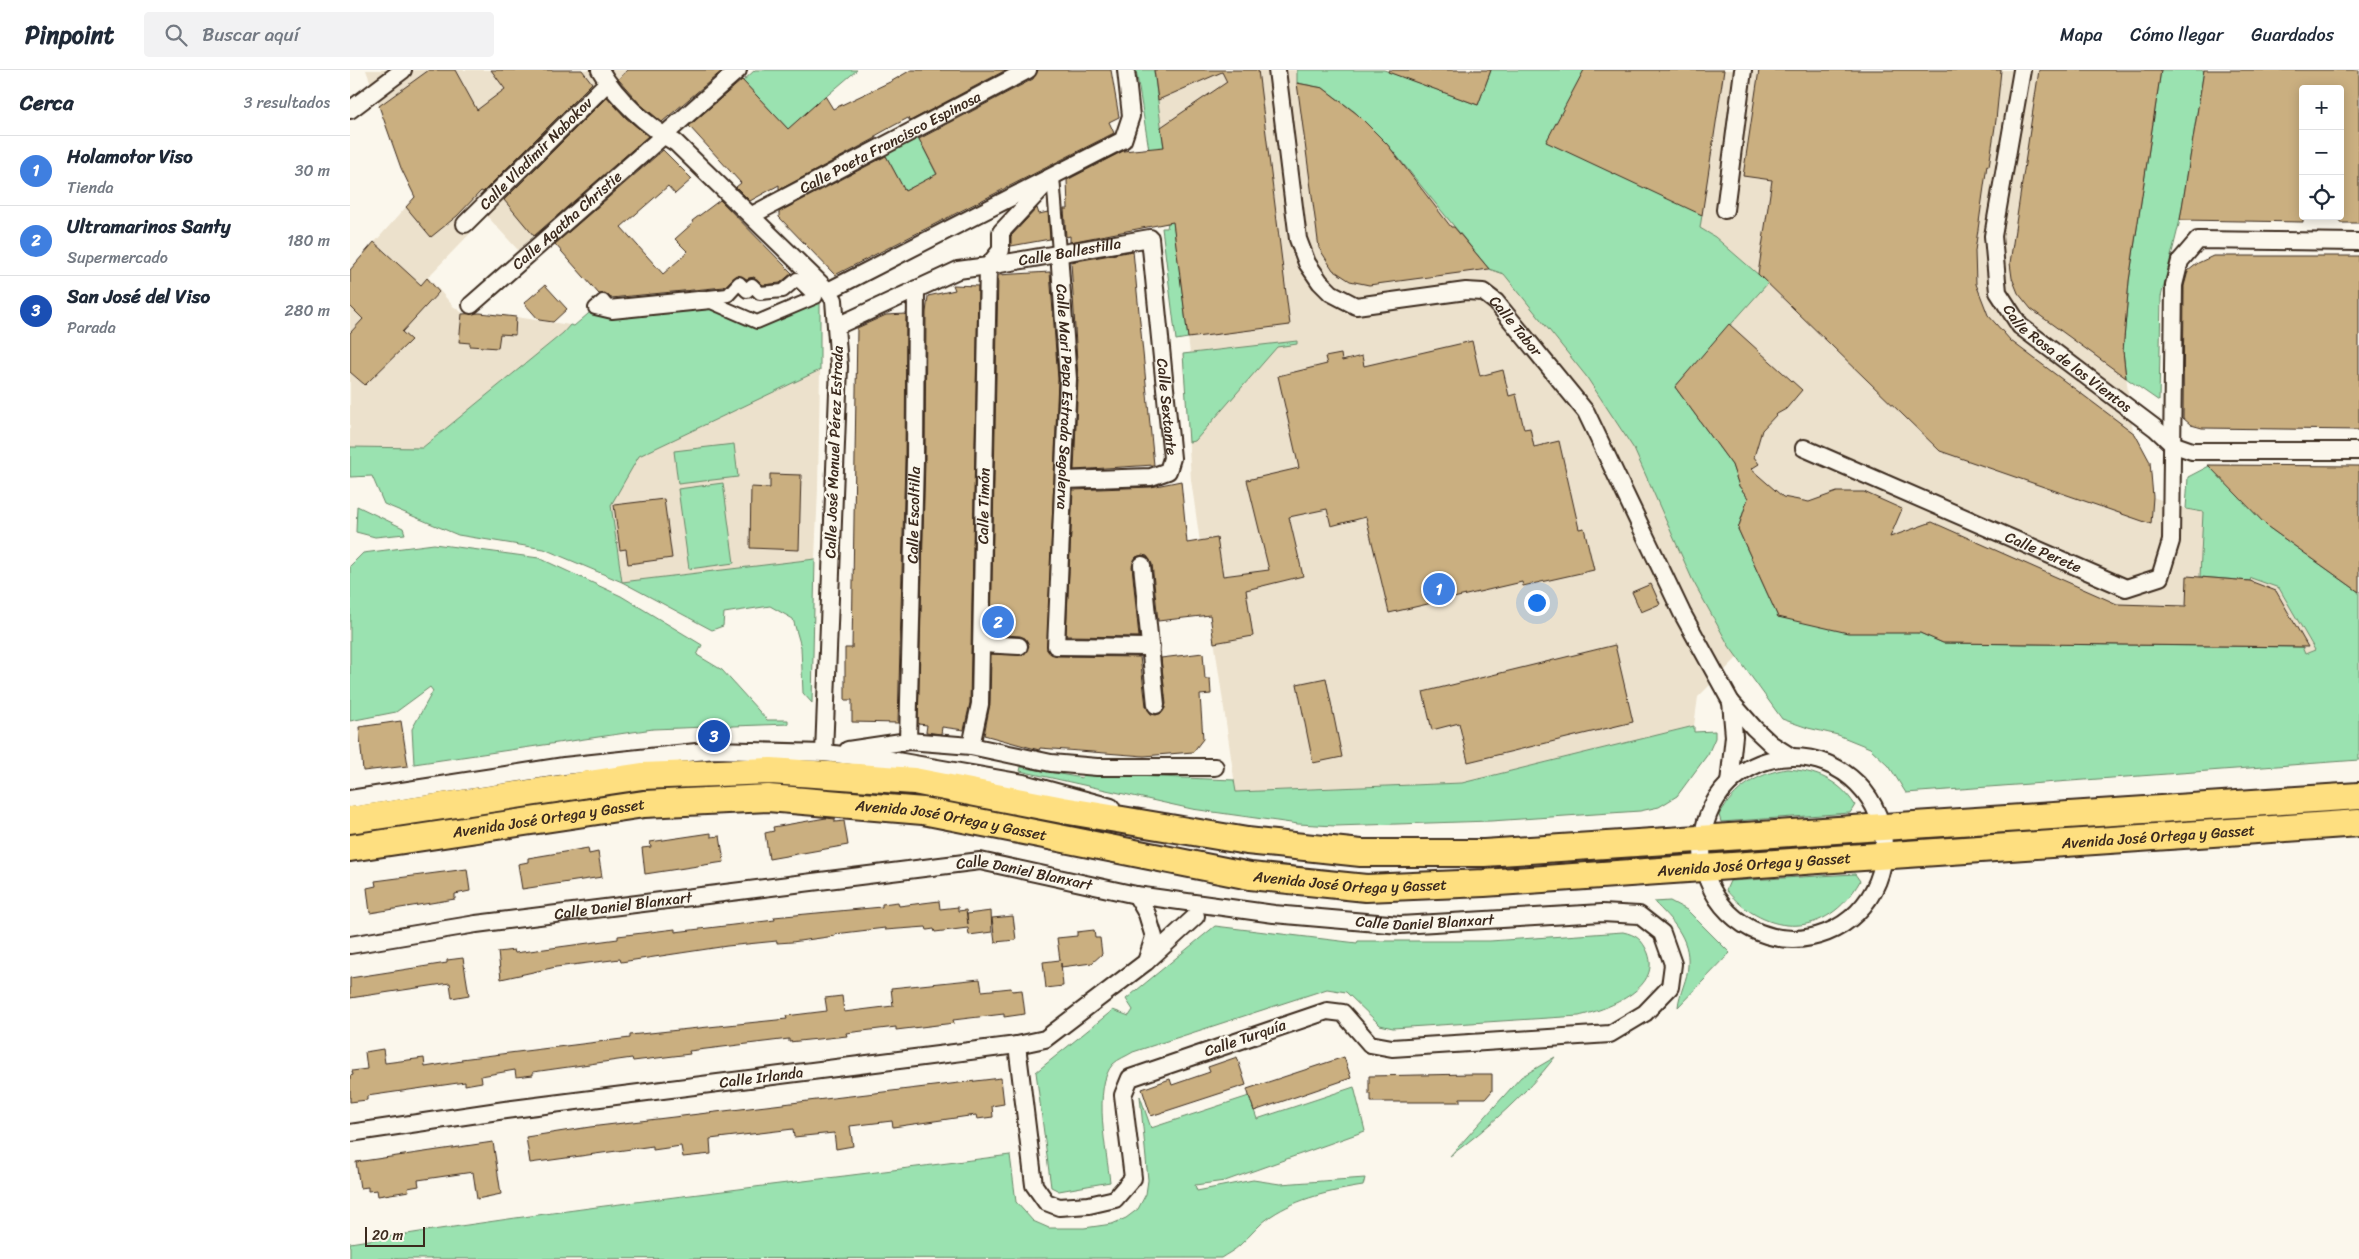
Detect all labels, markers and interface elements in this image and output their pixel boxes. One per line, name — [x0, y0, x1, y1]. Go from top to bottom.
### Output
search box — [144, 12, 494, 57]
text: Pinpoint — [25, 14, 114, 56]
text: Buscar aquí — [202, 18, 299, 51]
text: Mapa — [2060, 19, 2102, 51]
text: Cómo llegar — [2130, 19, 2223, 51]
text: Guardados — [2251, 19, 2334, 51]
icon: search — [162, 21, 190, 49]
text: Cerca — [20, 84, 74, 122]
street label: Calle Poeta Francisco Espinosa — [795, 84, 986, 201]
map controls — [2299, 85, 2344, 220]
button: + — [2299, 85, 2344, 130]
text: 3 resultados — [244, 88, 330, 117]
street label: Calle Vladimir Nabokov — [473, 90, 600, 216]
button: − — [2299, 130, 2344, 175]
text: Holamotor Viso — [67, 140, 193, 173]
text: 1 — [33, 156, 39, 185]
text: 30 m — [295, 156, 330, 185]
street label: Calle Agatha Christie — [506, 164, 629, 277]
text: Tienda — [67, 173, 114, 202]
button: locate — [2299, 175, 2344, 220]
text: Ultramarinos Santy — [67, 210, 231, 243]
text: 2 — [31, 226, 41, 255]
text: 180 m — [287, 226, 330, 255]
street label: Calle Ballestilla — [1016, 230, 1124, 274]
text: Supermercado — [67, 243, 168, 272]
text: San José del Viso — [67, 280, 210, 313]
street label: Calle Mari Pepa Estrada Segalerva — [1048, 283, 1081, 511]
street label: Calle Tabor — [1484, 288, 1549, 363]
text: 3 — [32, 296, 40, 325]
text: 280 m — [285, 296, 330, 325]
street label: Calle Rosa de los Vientos — [1996, 299, 2138, 420]
text: Parada — [67, 313, 116, 342]
street label: Calle José Manuel Pérez Estrada — [817, 345, 851, 559]
street label: Calle Sextante — [1149, 357, 1185, 457]
street label: Calle Escoltilla — [899, 466, 928, 564]
street label: Calle Timón — [970, 468, 997, 544]
street label: Calle Perete — [2001, 524, 2086, 580]
pin: 1 — [1423, 570, 1455, 608]
your location — [1524, 590, 1550, 616]
pin: 2 — [982, 603, 1014, 641]
pin: 3 — [698, 717, 730, 755]
street label: Avenida José Ortega y Gasset — [450, 791, 647, 846]
street label: Avenida José Ortega y Gasset — [853, 792, 1050, 848]
street label: Avenida José Ortega y Gasset — [2060, 817, 2256, 856]
street label: Avenida José Ortega y Gasset — [1656, 845, 1852, 884]
street label: Calle Daniel Blanxart — [955, 848, 1096, 898]
street label: Avenida José Ortega y Gasset — [1251, 863, 1448, 901]
street label: Calle Daniel Blanxart — [553, 884, 694, 927]
street label: Calle Daniel Blanxart — [1355, 906, 1496, 938]
street label: Calle Turquía — [1201, 1012, 1290, 1064]
street label: Calle Irlanda — [718, 1059, 805, 1096]
text: 20 m — [372, 1223, 403, 1248]
scale bar — [365, 1224, 425, 1247]

